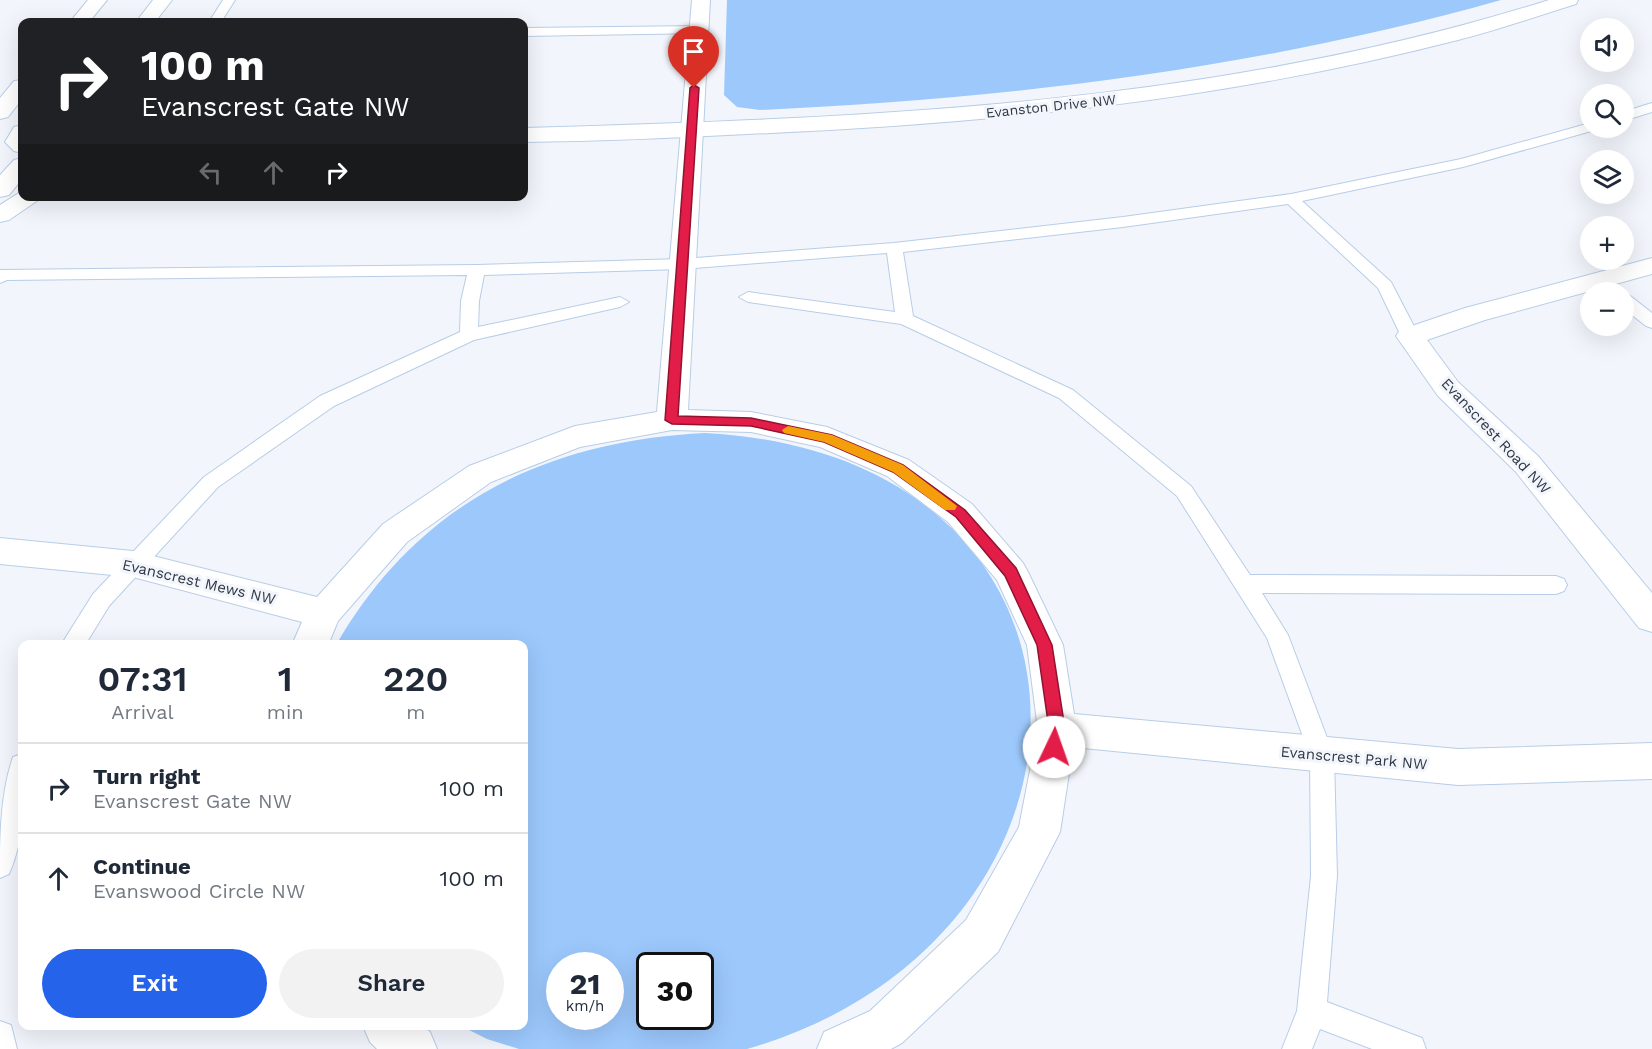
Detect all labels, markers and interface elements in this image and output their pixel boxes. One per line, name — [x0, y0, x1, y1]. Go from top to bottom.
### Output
map controls — [1580, 18, 1634, 336]
button: sound — [1580, 18, 1634, 72]
pin — [668, 26, 719, 88]
icon: arrive — [677, 35, 710, 68]
text: 100 m — [141, 41, 265, 90]
icon: right — [42, 42, 120, 120]
button: search — [1580, 84, 1634, 138]
text: Evanscrest Gate NW — [141, 91, 409, 123]
street label: Evanston Drive NW — [985, 91, 1117, 121]
button: layers — [1580, 150, 1634, 204]
icon: left — [194, 156, 227, 189]
icon: ahead — [257, 156, 290, 189]
icon: right — [320, 156, 353, 189]
button: + — [1580, 216, 1634, 270]
button: − — [1580, 282, 1634, 336]
street label: Evanscrest Road NW — [1438, 374, 1554, 498]
street label: Evanscrest Mews NW — [121, 556, 277, 608]
text: 07:31 — [97, 658, 187, 700]
text: 1 — [278, 658, 293, 700]
text: 220 — [383, 658, 449, 700]
text: Arrival — [111, 700, 174, 724]
text: min — [267, 700, 304, 724]
text: m — [406, 700, 425, 724]
position arrow — [1022, 715, 1086, 779]
street label: Evanscrest Park NW — [1280, 743, 1428, 773]
text: Turn right — [93, 764, 200, 789]
icon: right — [42, 772, 75, 805]
text: 100 m — [440, 776, 504, 801]
text: Evanscrest Gate NW — [93, 789, 292, 813]
text: Continue — [93, 854, 191, 879]
icon: ahead — [42, 862, 75, 895]
text: 100 m — [440, 866, 504, 891]
text: Evanswood Circle NW — [93, 879, 305, 903]
button: Exit — [42, 949, 267, 1018]
button: Share — [279, 949, 504, 1018]
speed limit sign: 30 — [636, 952, 714, 1030]
text: 21 — [570, 966, 600, 1001]
text: km/h — [566, 997, 604, 1015]

